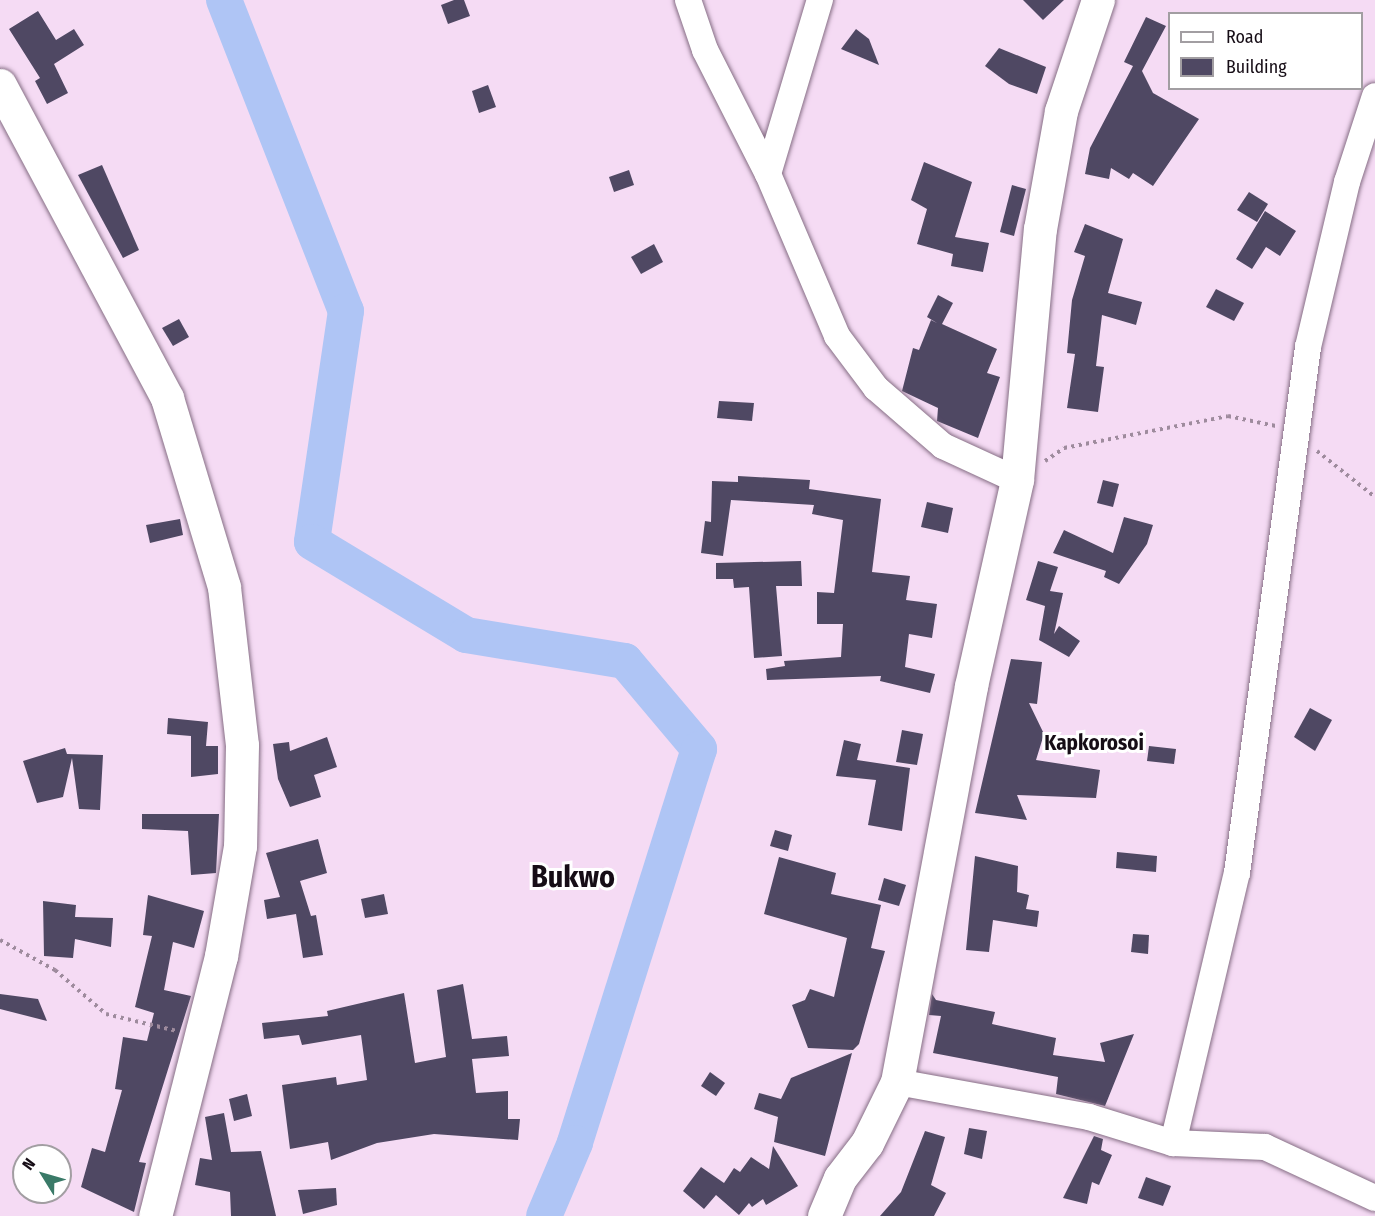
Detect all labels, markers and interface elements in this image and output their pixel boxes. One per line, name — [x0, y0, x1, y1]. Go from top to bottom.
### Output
legend — [1168, 12, 1363, 90]
text: Road — [1226, 26, 1263, 48]
text: Building — [1226, 56, 1287, 78]
district label: Kapkorosoi — [1044, 730, 1144, 756]
district label: Bukwo — [531, 859, 615, 895]
north arrow — [12, 1144, 72, 1204]
text: N — [18, 1155, 39, 1174]

